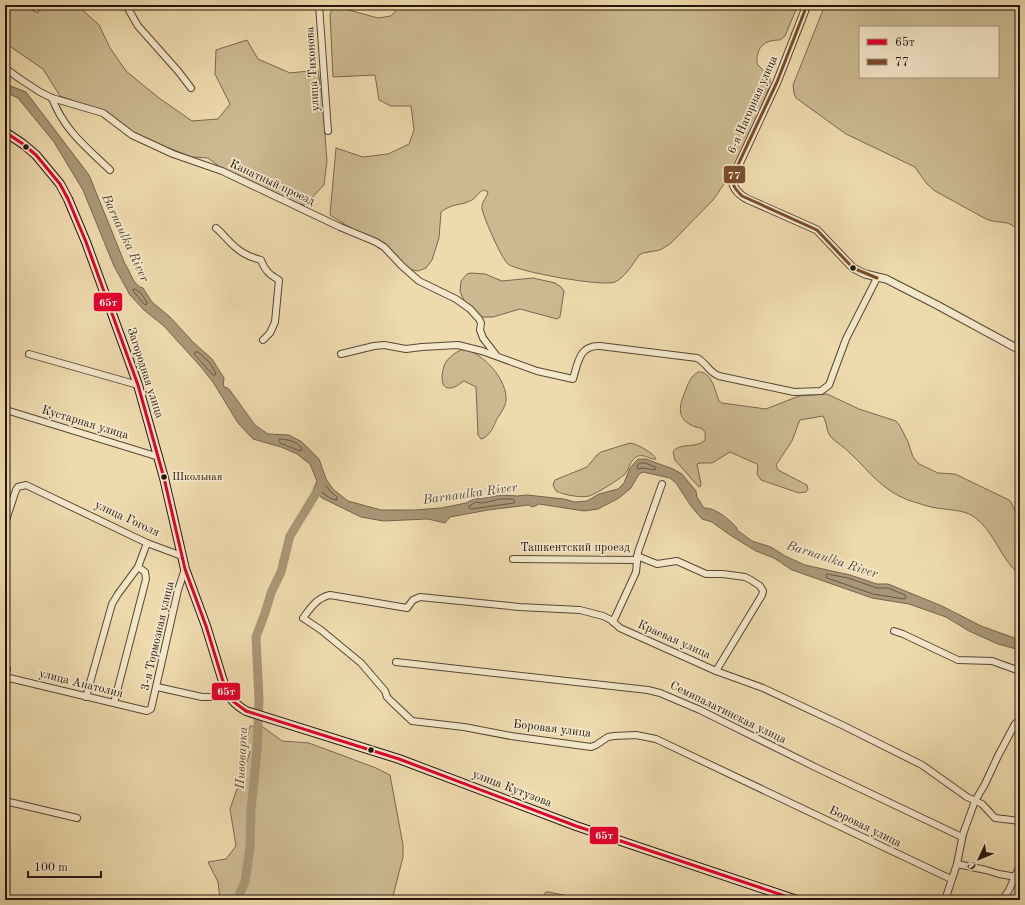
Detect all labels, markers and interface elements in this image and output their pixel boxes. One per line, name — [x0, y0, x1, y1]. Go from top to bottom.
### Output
street label: улица Тихонова — [304, 26, 322, 112]
legend — [859, 26, 999, 78]
text: 65т — [895, 36, 915, 49]
street label: 6-я Нагорная улица — [726, 54, 780, 156]
text: 77 — [895, 57, 909, 69]
unlabelled marker — [21, 142, 31, 152]
street label: Канатный проезд — [228, 158, 317, 208]
line badge: 77 — [723, 165, 746, 184]
text: 77 — [728, 171, 740, 182]
water label: Barnaulka River — [99, 191, 151, 284]
unlabelled marker — [848, 263, 858, 273]
line badge: 65т — [93, 292, 123, 312]
text: 65т — [99, 298, 117, 309]
street label: Загородная улица — [125, 326, 165, 420]
street label: Кустарная улица — [40, 404, 130, 442]
marker: Школьная — [159, 472, 169, 482]
place label: Школьная — [172, 472, 223, 483]
water label: Barnaulka River — [421, 481, 518, 507]
street label: улица Гоголя — [93, 499, 161, 539]
water label: Barnaulka River — [784, 539, 880, 581]
street label: Ташкентский проезд — [520, 542, 630, 554]
street label: 3-я Тормозная улица — [140, 580, 176, 692]
street label: Краевая улица — [636, 619, 712, 661]
street label: улица Анатолия — [38, 668, 124, 700]
street label: Семипалатинская улица — [668, 680, 788, 746]
line badge: 65т — [211, 682, 241, 701]
text: 65т — [217, 687, 235, 698]
street label: Боровая улица — [512, 718, 592, 740]
water label: Пивоварка — [234, 726, 250, 791]
unlabelled marker — [366, 745, 376, 755]
street label: улица Кутузова — [471, 768, 553, 810]
street label: Боровая улица — [827, 804, 903, 850]
line badge: 65т — [589, 826, 619, 845]
text: 65т — [595, 831, 613, 842]
north arrow — [959, 839, 999, 879]
scale bar — [28, 853, 101, 879]
text: С — [966, 858, 979, 871]
text: 100 m — [34, 862, 68, 874]

